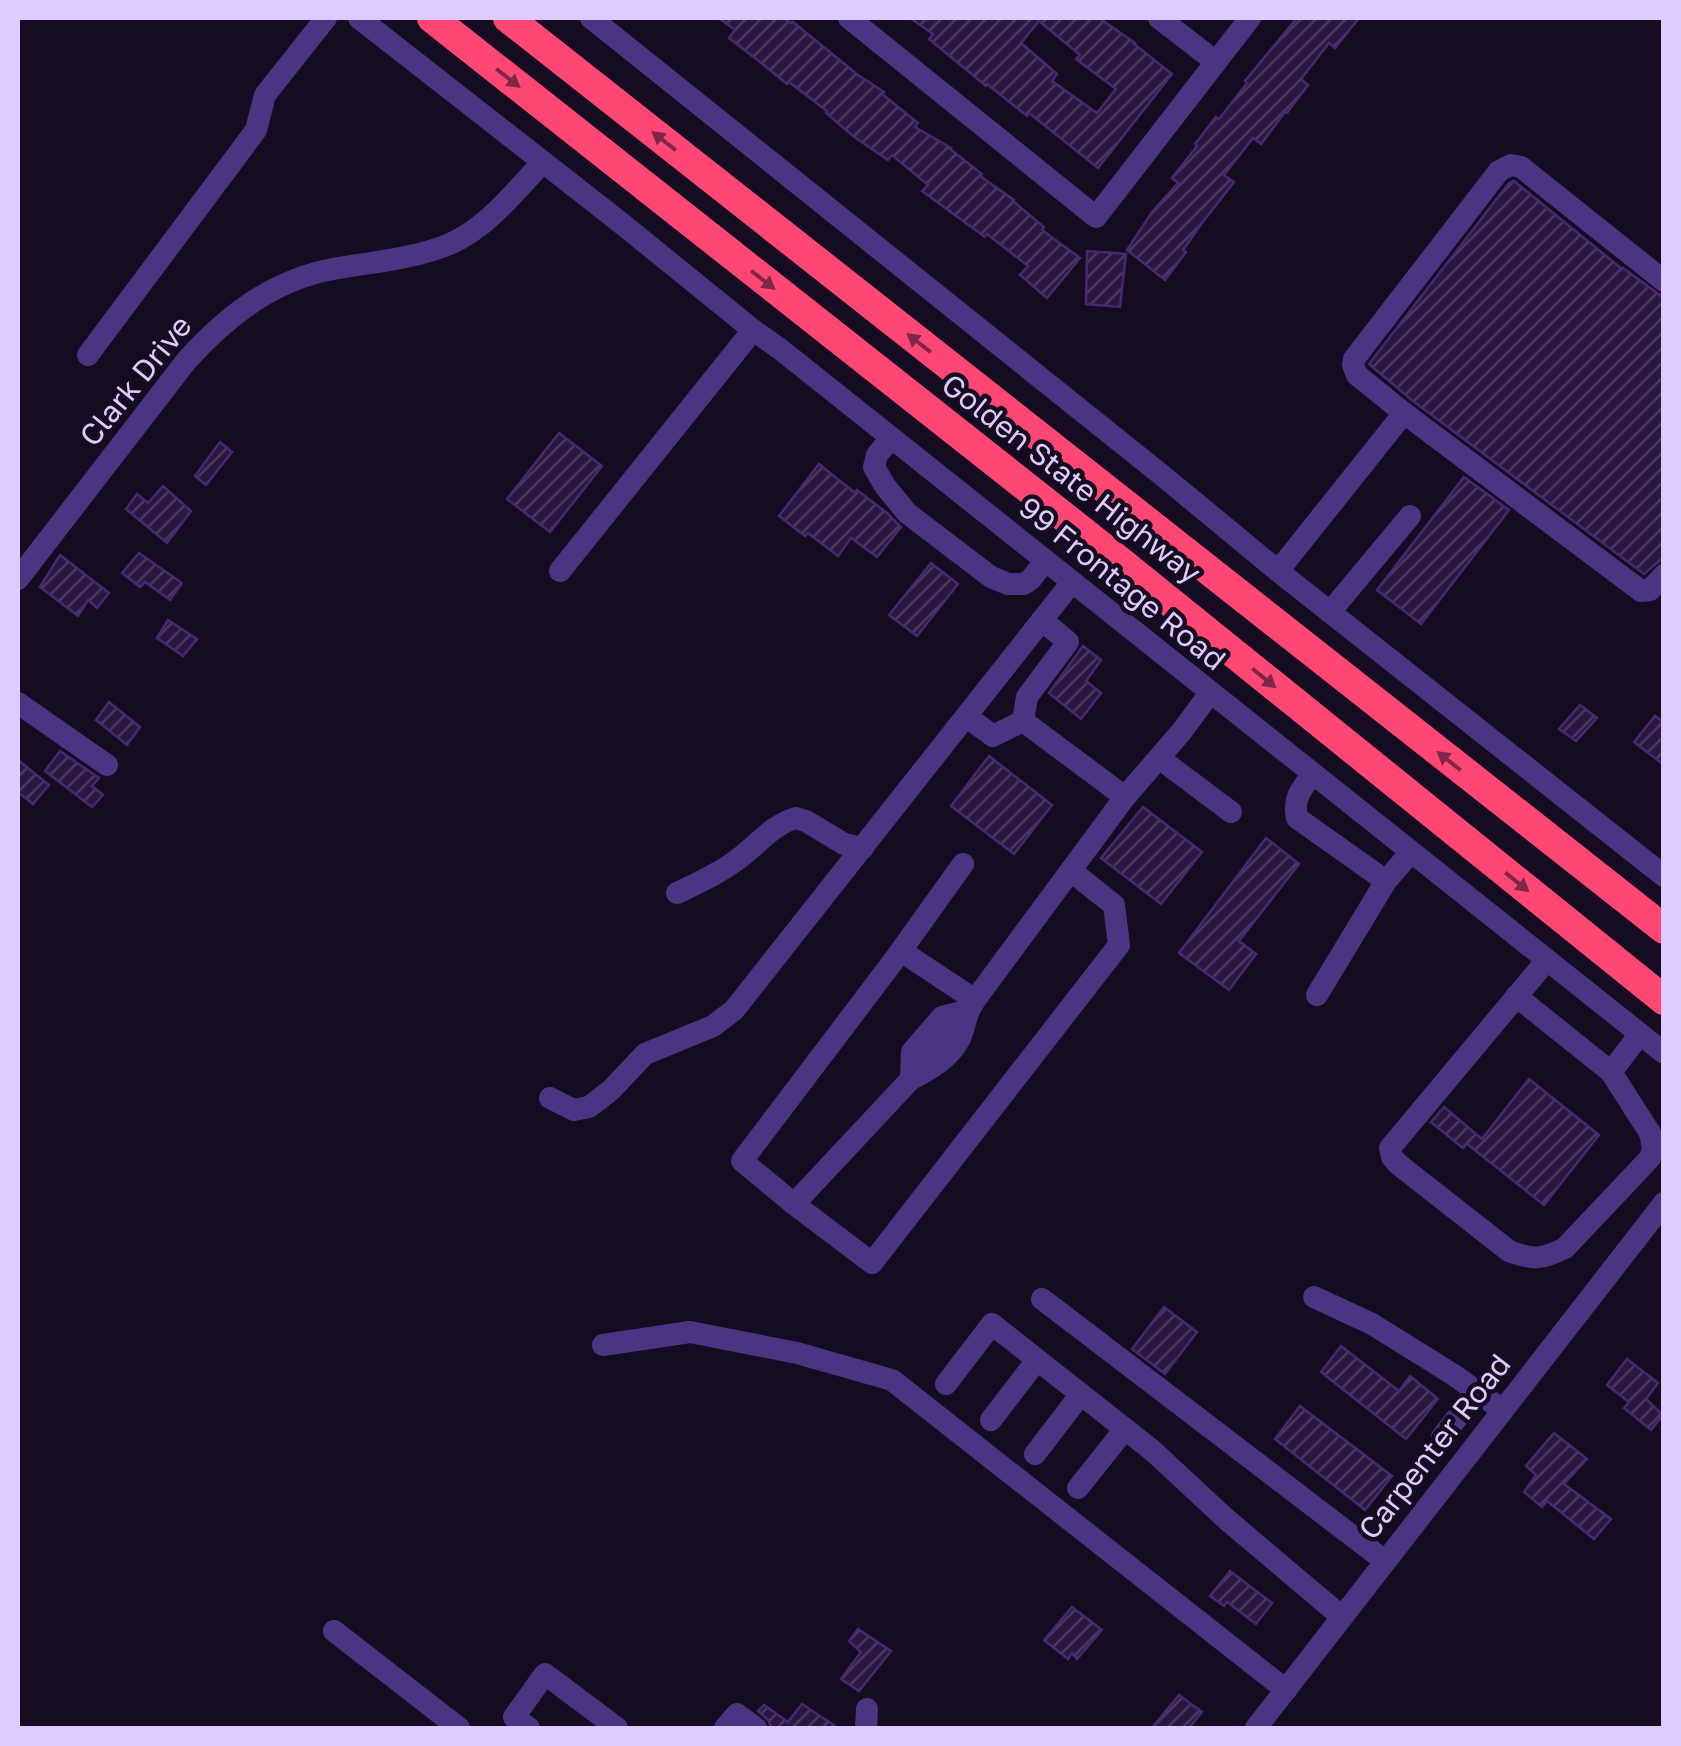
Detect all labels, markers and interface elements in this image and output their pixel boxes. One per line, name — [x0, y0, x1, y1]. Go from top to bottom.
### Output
one-way arrow — [496, 67, 521, 88]
one-way arrow — [652, 131, 677, 152]
one-way arrow — [750, 269, 776, 290]
street label: Clark Drive — [72, 308, 199, 453]
one-way arrow — [907, 333, 932, 354]
street label: Golden State Highway — [935, 366, 1208, 591]
street label: 99 Frontage Road — [1012, 489, 1233, 677]
one-way arrow — [1252, 667, 1277, 688]
one-way arrow — [1437, 751, 1462, 772]
one-way arrow — [1505, 871, 1530, 892]
street label: Carpenter Road — [1351, 1347, 1518, 1546]

